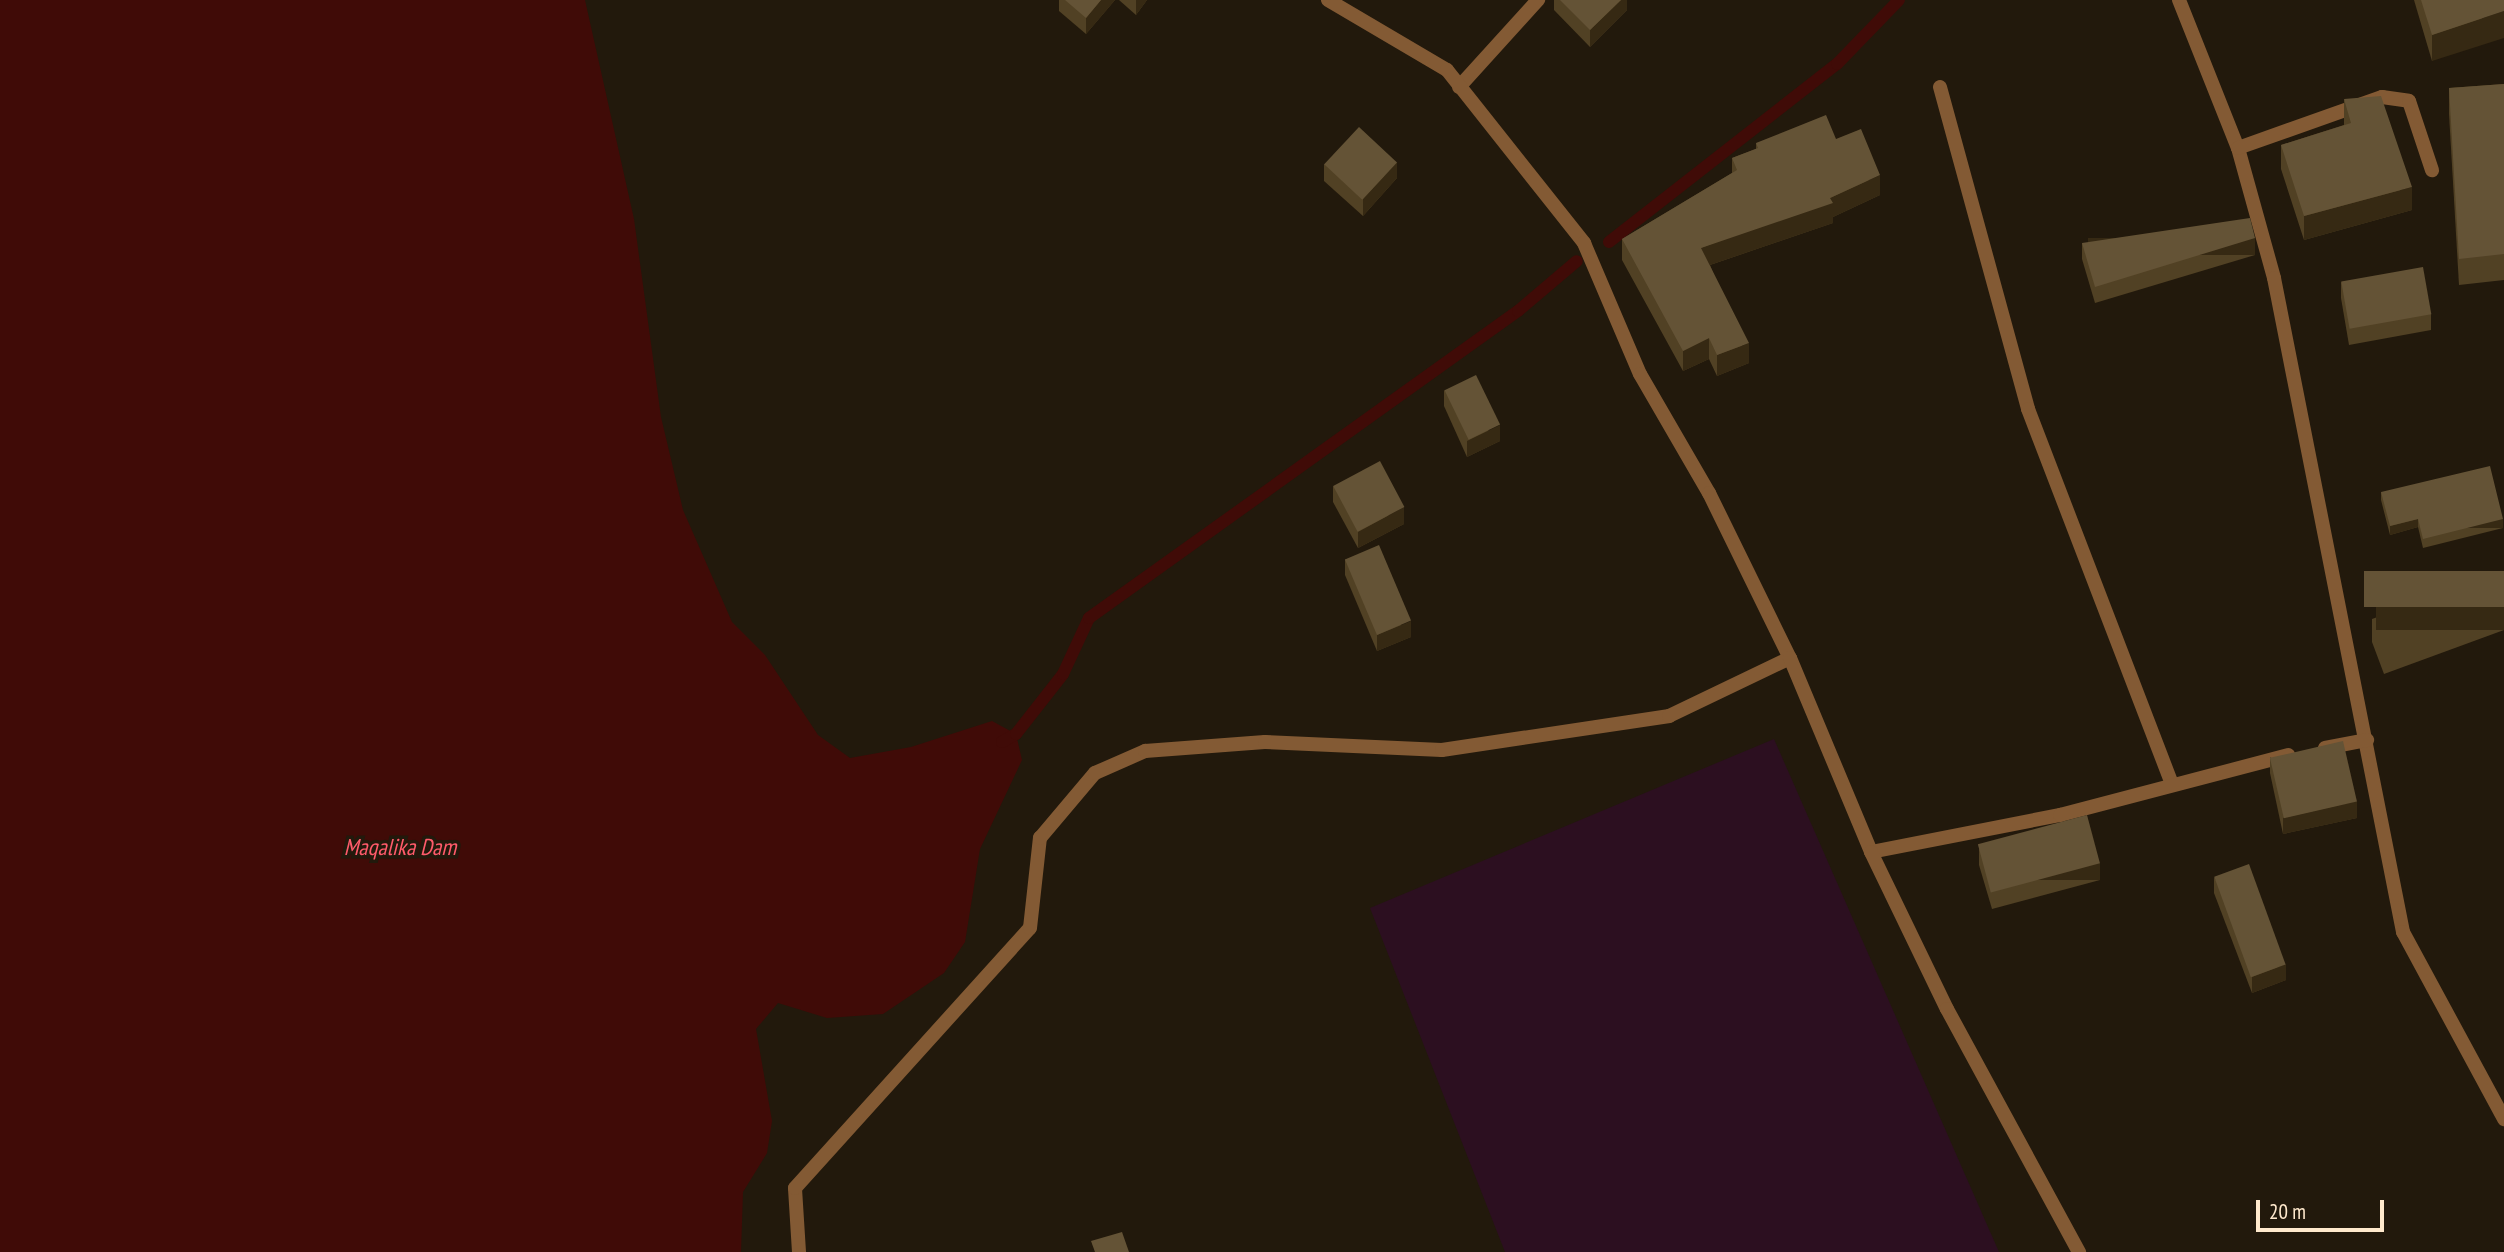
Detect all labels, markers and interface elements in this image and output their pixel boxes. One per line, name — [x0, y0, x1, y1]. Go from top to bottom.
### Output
water label: Maqalika Dam — [344, 833, 456, 861]
scale bar — [2259, 1186, 2387, 1230]
text: 20 m — [2269, 1198, 2306, 1225]

